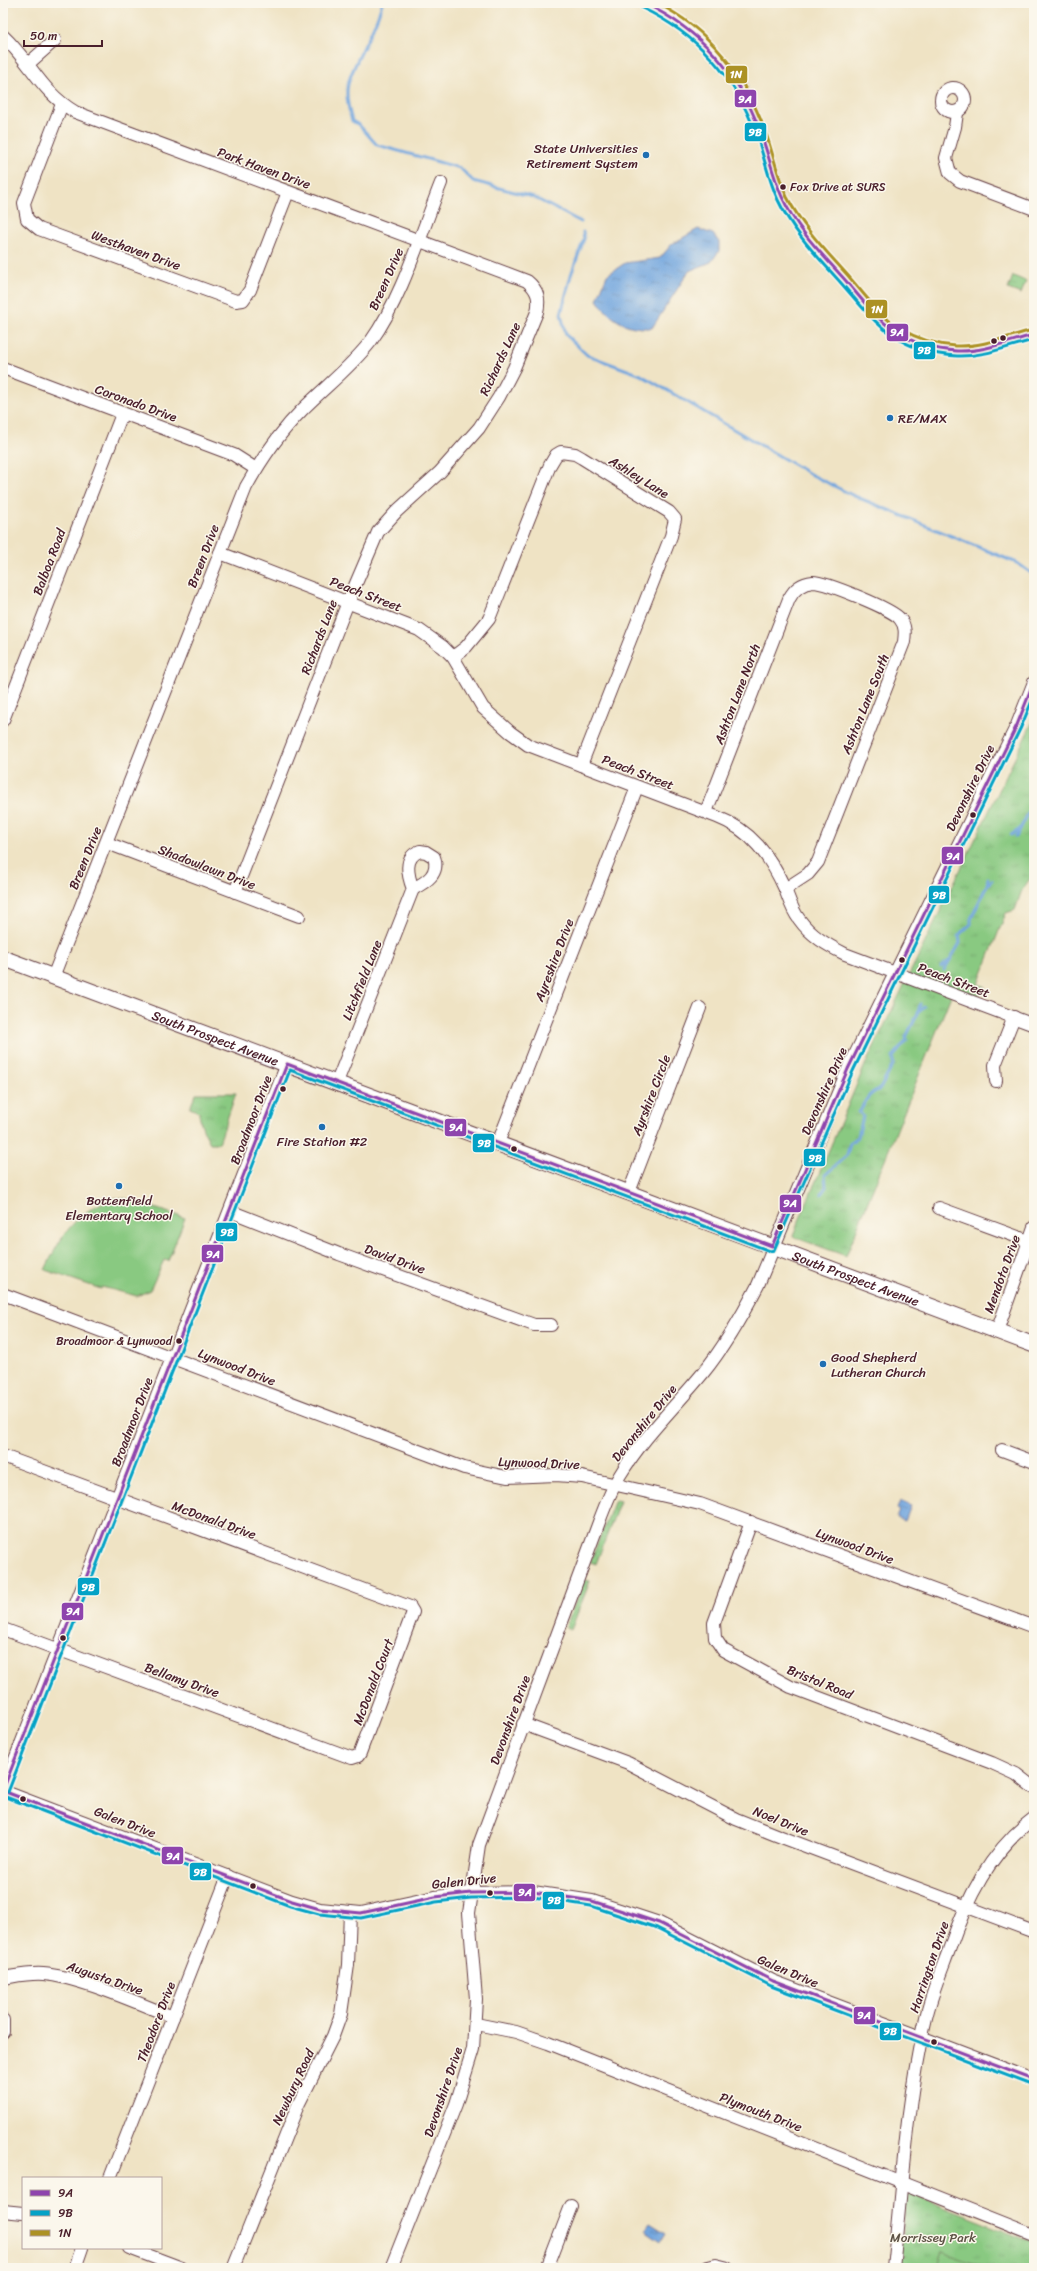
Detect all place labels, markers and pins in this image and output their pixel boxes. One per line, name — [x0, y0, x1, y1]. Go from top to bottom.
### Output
place label: State Universities Retirement System — [527, 137, 638, 175]
marker: State Universities Retirement System — [641, 150, 651, 160]
place label: Fox Drive at SURS — [790, 176, 886, 198]
marker: Fox Drive at SURS — [778, 182, 788, 192]
unlabelled marker — [998, 333, 1008, 343]
unlabelled marker — [989, 336, 999, 346]
place label: RE/MAX — [898, 407, 948, 430]
marker: RE/MAX — [885, 413, 895, 423]
unlabelled marker — [968, 810, 978, 820]
unlabelled marker — [897, 955, 907, 965]
unlabelled marker — [278, 1084, 288, 1094]
marker: Fire Station #2 — [317, 1122, 327, 1132]
place label: Fire Station #2 — [277, 1130, 368, 1153]
unlabelled marker — [509, 1144, 519, 1154]
marker: Bottenfield Elementary School — [114, 1181, 124, 1191]
place label: Bottenfield Elementary School — [65, 1189, 173, 1227]
unlabelled marker — [775, 1222, 785, 1232]
place label: Broadmoor & Lynwood — [56, 1330, 173, 1352]
marker: Broadmoor & Lynwood — [174, 1336, 184, 1346]
place label: Good Shepherd Lutheran Church — [831, 1346, 926, 1384]
marker: Good Shepherd Lutheran Church — [818, 1359, 828, 1369]
unlabelled marker — [58, 1633, 68, 1643]
unlabelled marker — [18, 1794, 28, 1804]
unlabelled marker — [248, 1881, 258, 1891]
unlabelled marker — [485, 1888, 495, 1898]
unlabelled marker — [929, 2037, 939, 2047]

